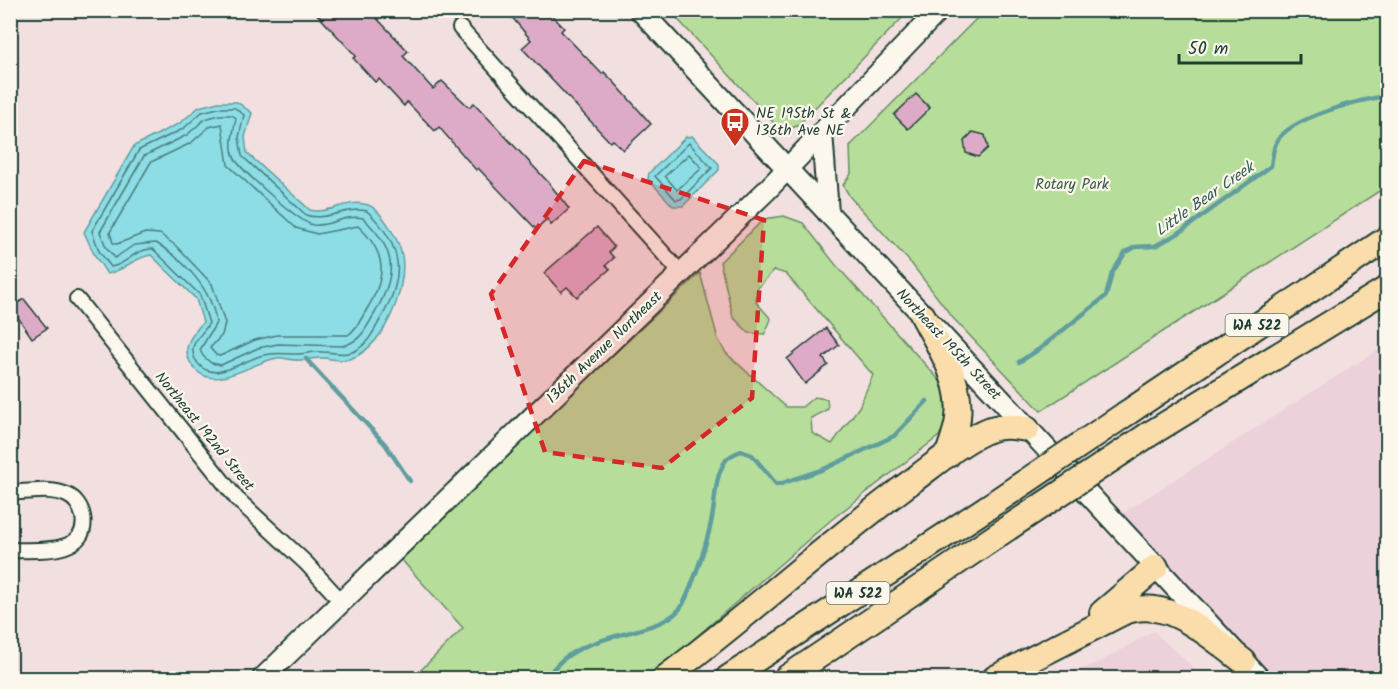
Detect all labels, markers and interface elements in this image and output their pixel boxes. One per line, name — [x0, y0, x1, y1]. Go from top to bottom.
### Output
scale bar — [1179, 27, 1300, 65]
text: 50 m — [1188, 35, 1228, 64]
place label: NE 195th St & 136th Ave NE — [756, 102, 851, 143]
bus stop icon: NE 195th St & 136th Ave NE — [719, 106, 751, 148]
water label: Little Bear Creek — [1150, 154, 1262, 243]
park label: Rotary Park — [1035, 173, 1110, 197]
street label: Northeast 195th Street — [890, 283, 1007, 406]
street label: 136th Avenue Northeast — [541, 286, 668, 410]
road number: WA 522 — [1226, 314, 1288, 336]
street label: Northeast 192nd Street — [148, 367, 260, 497]
road number: WA 522 — [826, 582, 890, 604]

